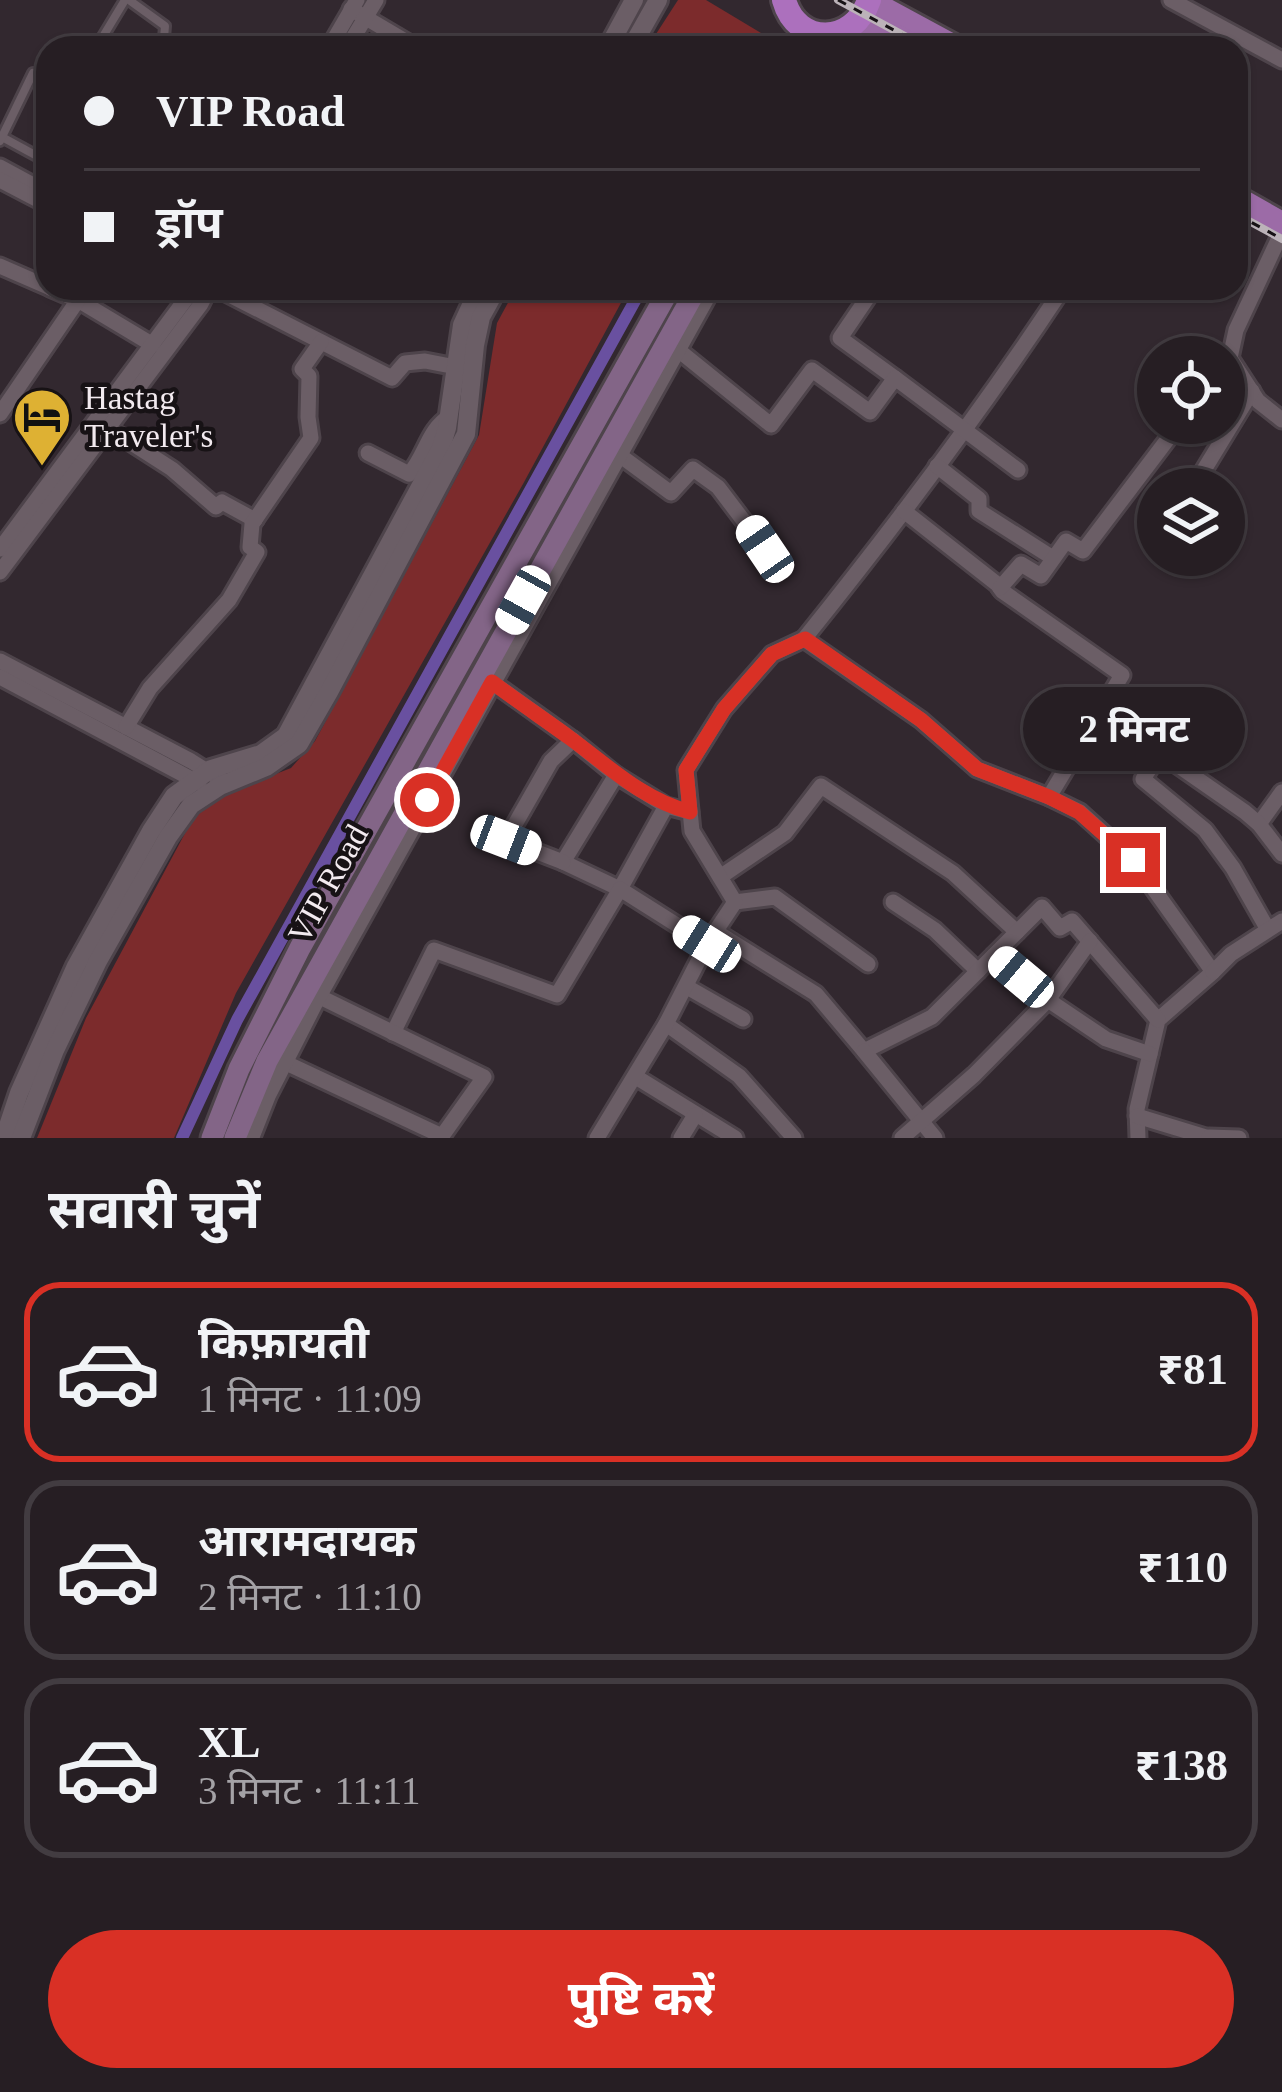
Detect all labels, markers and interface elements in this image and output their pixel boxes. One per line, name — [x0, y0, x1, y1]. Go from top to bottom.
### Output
text: VIP Road — [156, 86, 345, 136]
text: ड्रॉप — [156, 198, 223, 248]
map controls — [1137, 336, 1245, 576]
button: locate — [1137, 336, 1245, 444]
place label: Hastag Traveler's — [84, 380, 213, 454]
hotel icon: Hastag Traveler's — [11, 386, 73, 468]
button: layers — [1137, 468, 1245, 576]
car — [730, 509, 800, 589]
car — [490, 560, 556, 640]
callout: 2 मिनट — [1022, 686, 1244, 770]
text: 2 मिनट — [1078, 707, 1190, 750]
route start — [400, 773, 454, 827]
car — [466, 810, 546, 870]
street label: VIP Road — [281, 818, 375, 950]
route end — [1106, 833, 1160, 887]
car — [667, 910, 747, 978]
car — [982, 940, 1060, 1014]
text: सवारी चुनें — [48, 1180, 260, 1240]
icon: car — [54, 1318, 162, 1426]
text: किफ़ायती — [198, 1318, 369, 1368]
text: ₹81 — [1157, 1344, 1228, 1394]
text: 1 मिनट · 11:09 — [198, 1377, 422, 1420]
icon: car — [54, 1516, 162, 1624]
text: आरामदायक — [198, 1516, 416, 1566]
text: ₹110 — [1137, 1542, 1228, 1592]
text: 2 मिनट · 11:10 — [198, 1575, 422, 1618]
icon: car — [54, 1714, 162, 1822]
text: XL — [198, 1717, 261, 1767]
text: ₹138 — [1135, 1740, 1228, 1790]
text: 3 मिनट · 11:11 — [198, 1769, 420, 1812]
button: पुष्टि करें — [48, 1930, 1234, 2068]

